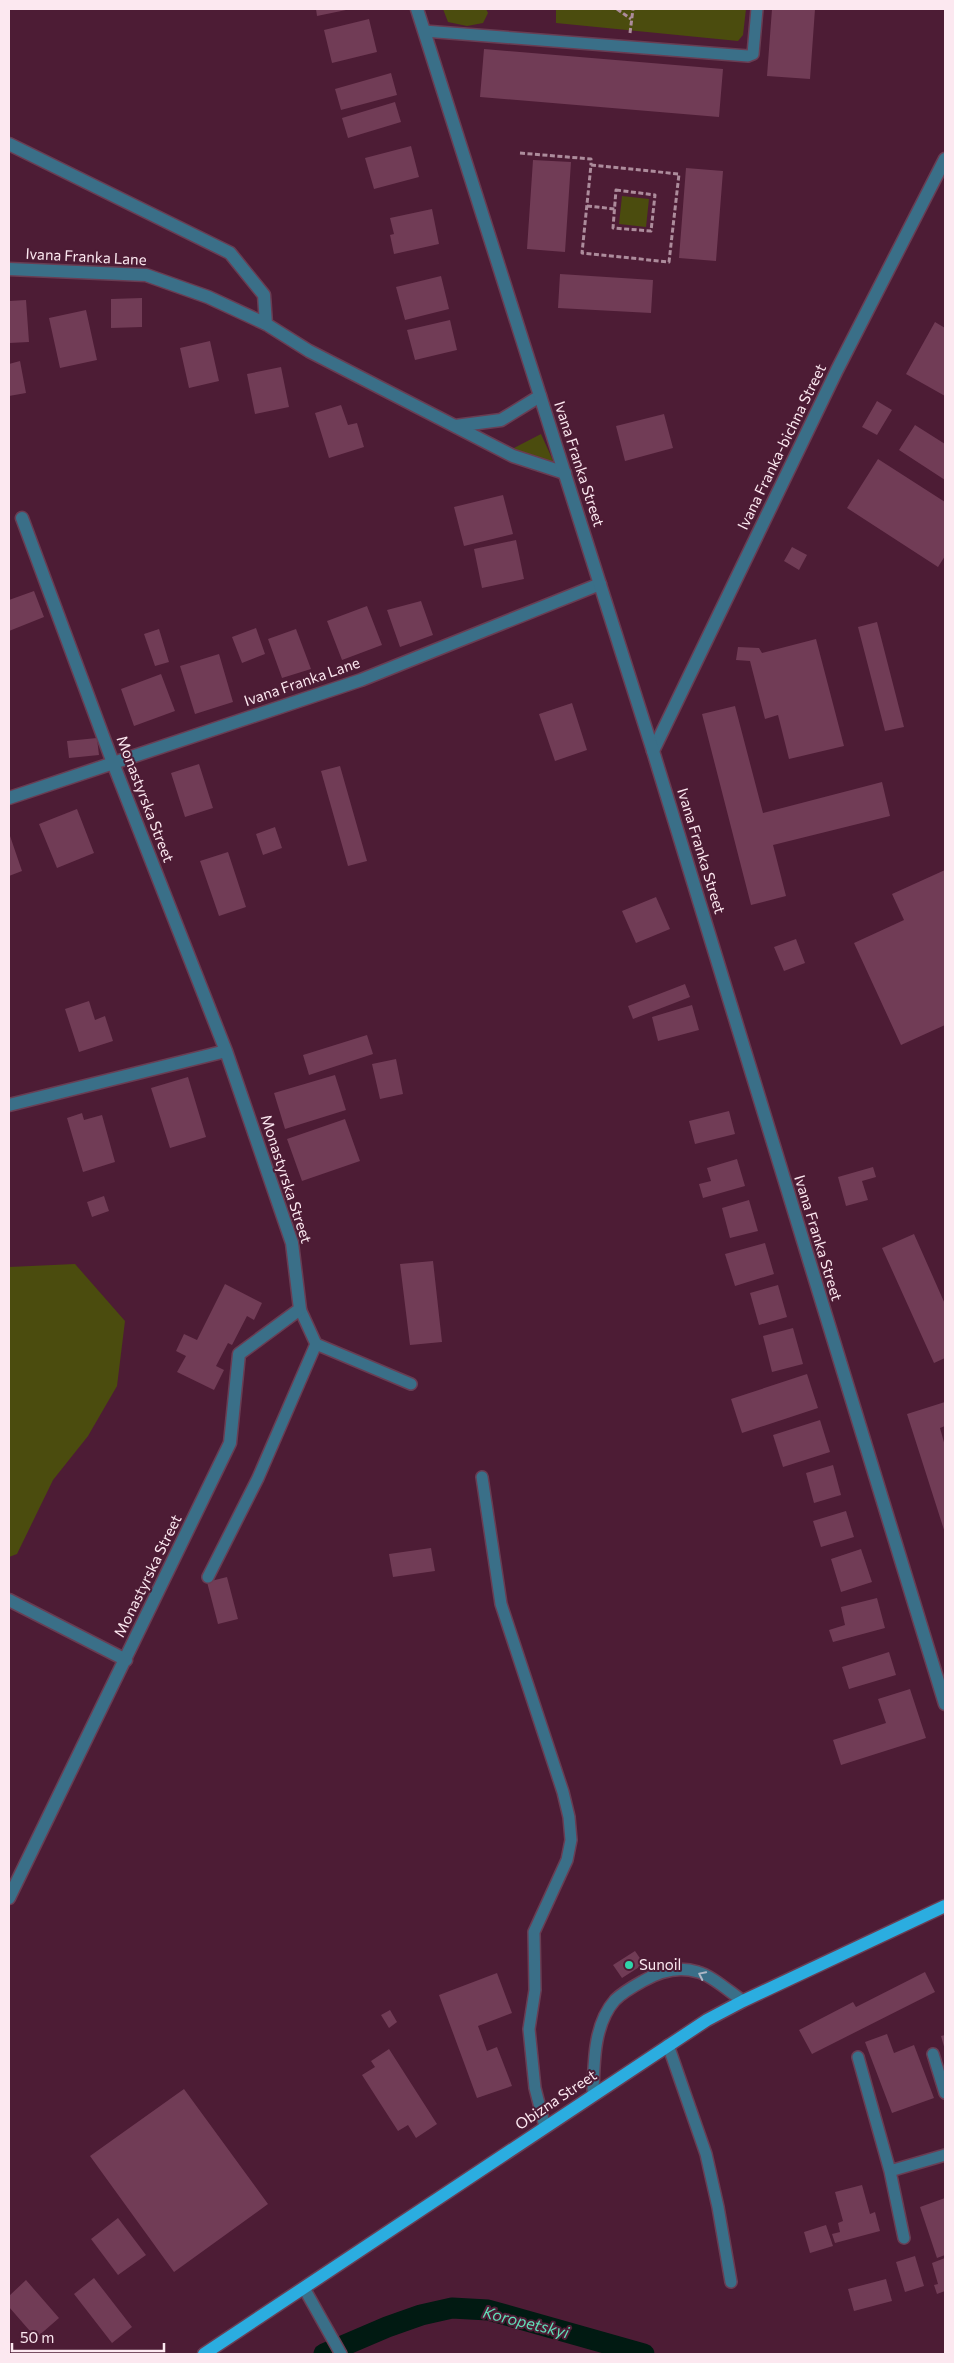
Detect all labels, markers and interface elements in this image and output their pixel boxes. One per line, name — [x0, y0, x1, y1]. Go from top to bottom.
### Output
street label: Ivana Franka Lane — [25, 244, 147, 268]
street label: Ivana Franka-bichna Street — [733, 361, 829, 532]
street label: Ivana Franka Street — [551, 399, 609, 529]
street label: Ivana Franka Lane — [241, 653, 362, 709]
street label: Monastyrska Street — [113, 733, 178, 865]
street label: Ivana Franka Street — [674, 786, 730, 916]
street label: Monastyrska Street — [258, 1112, 316, 1245]
street label: Ivana Franka Street — [791, 1173, 847, 1303]
street label: Monastyrska Street — [110, 1511, 185, 1640]
place label: Sunoil — [639, 1955, 681, 1973]
marker: Sunoil — [623, 1959, 635, 1971]
one-way arrow — [698, 1971, 707, 1981]
street label: Obizna Street — [511, 2065, 600, 2133]
water label: Koropetskyi — [481, 2302, 572, 2342]
scale bar — [12, 2320, 165, 2352]
text: 50 m — [20, 2328, 54, 2346]

